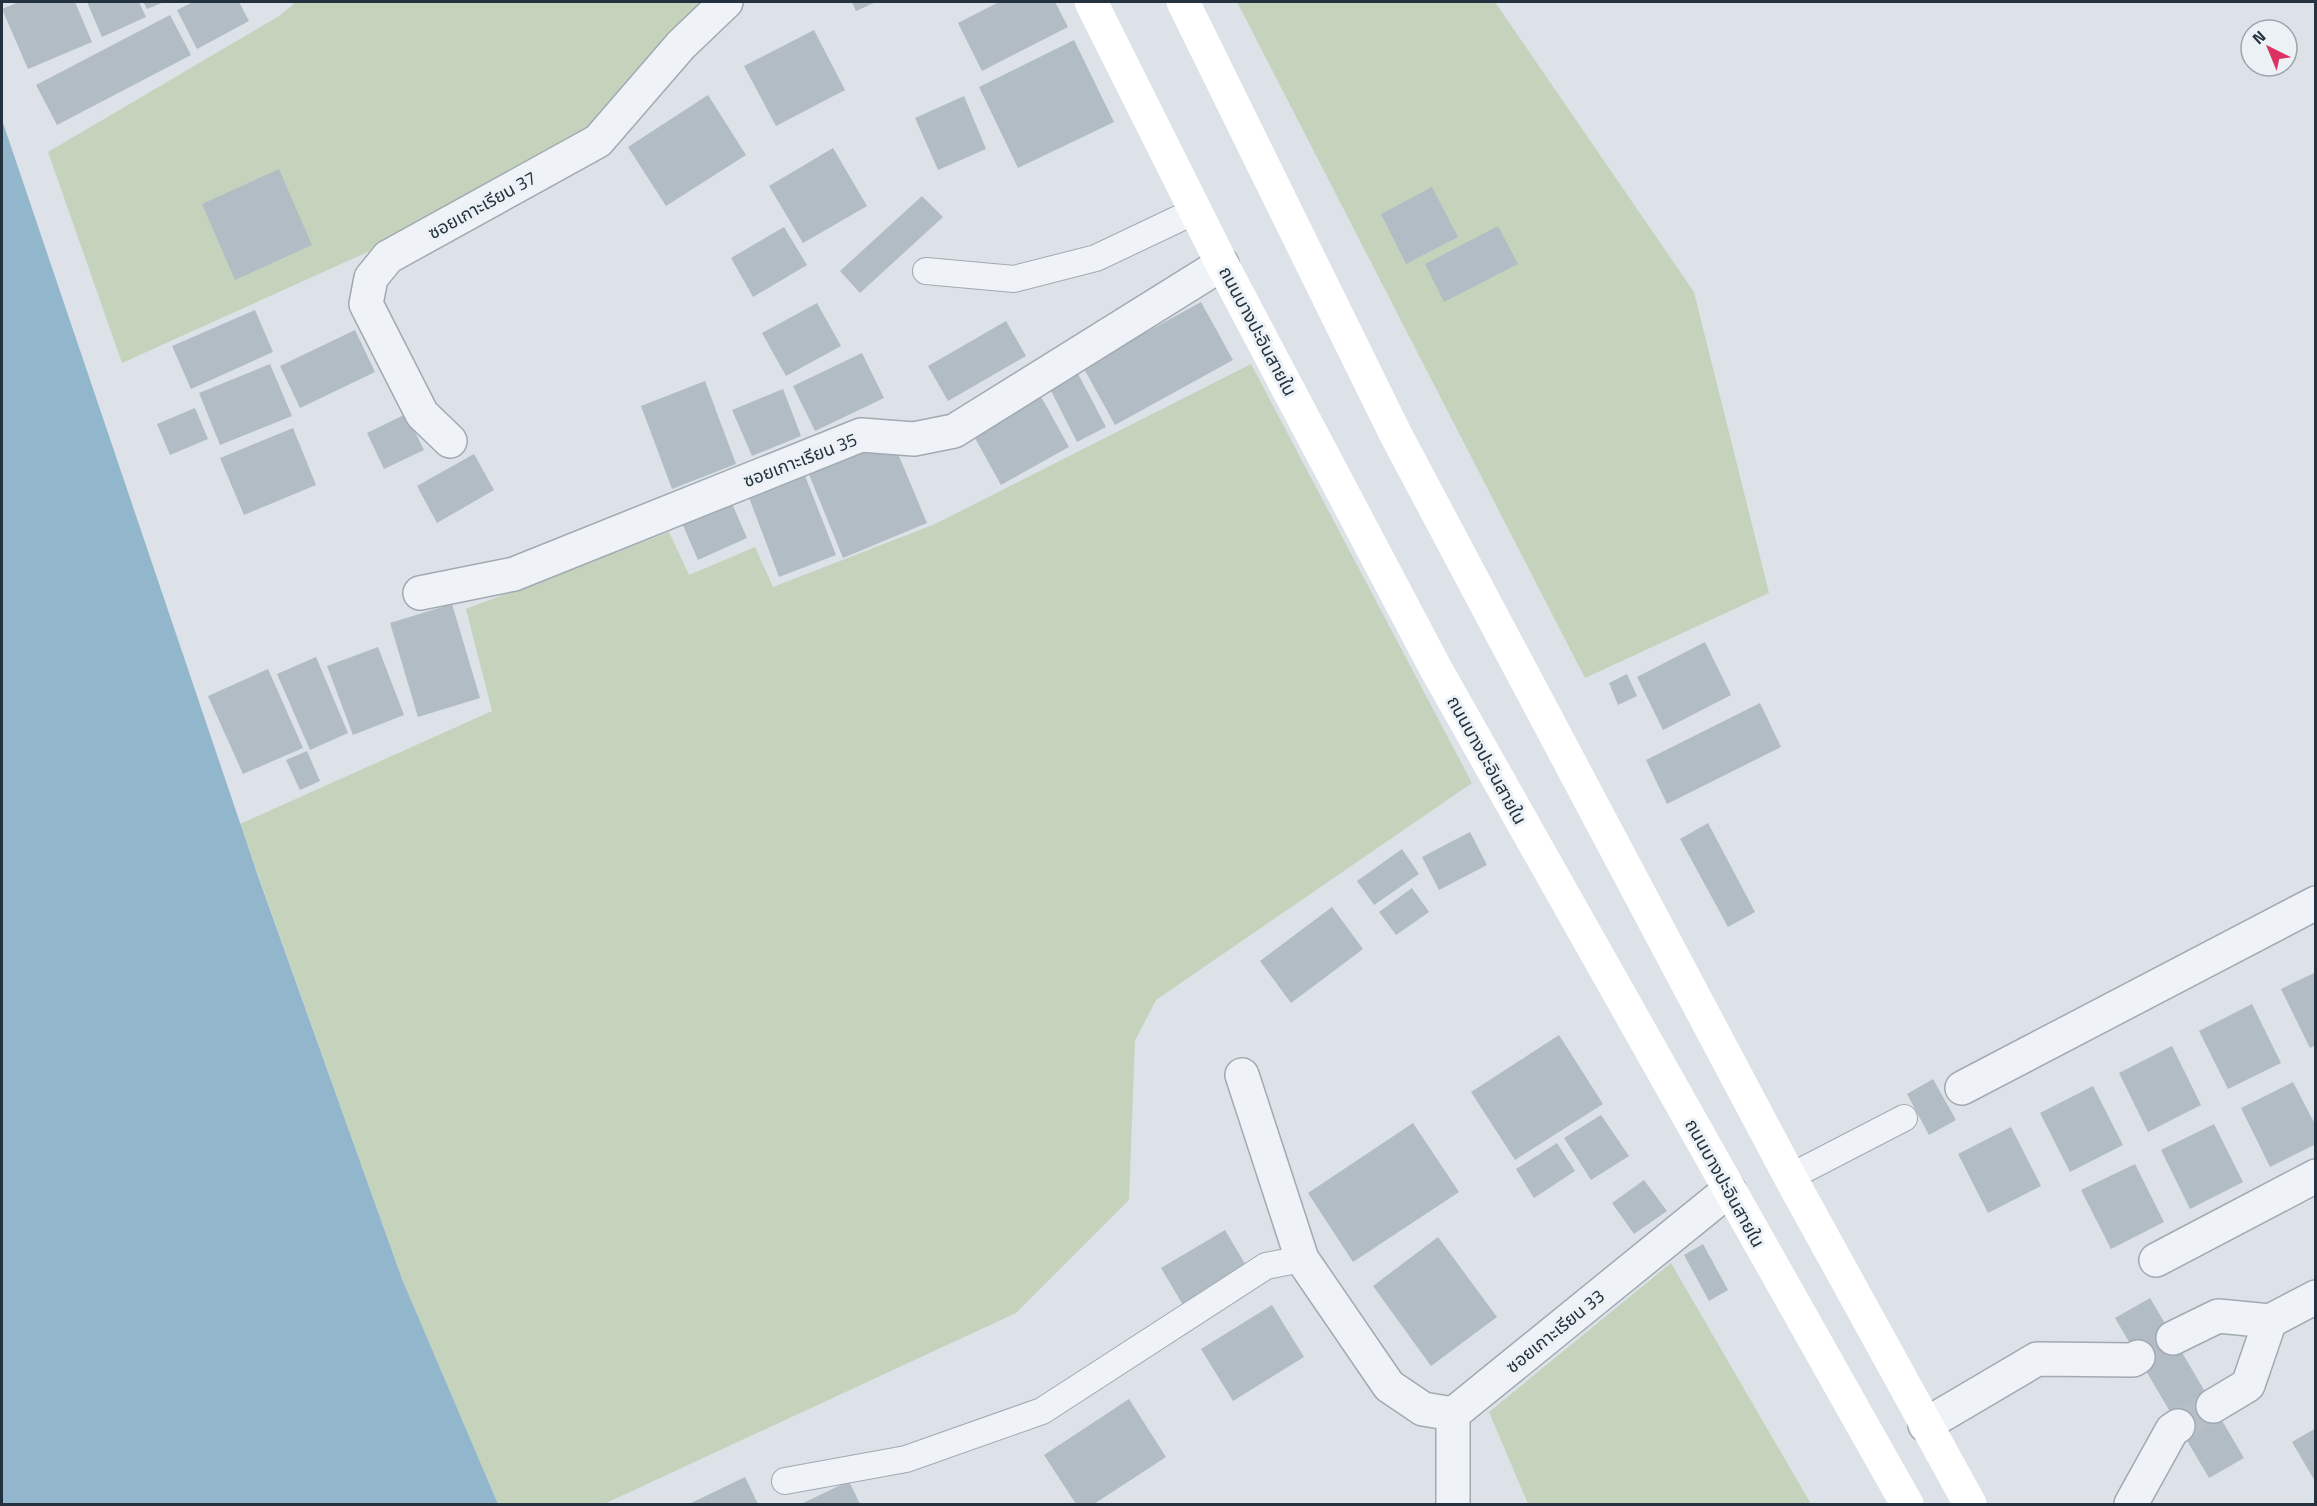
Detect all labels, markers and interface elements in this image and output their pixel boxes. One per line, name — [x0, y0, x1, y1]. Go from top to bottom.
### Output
north arrow — [2239, 18, 2299, 78]
text: N — [2247, 24, 2271, 50]
street label: ซอยเกาะเรียน 37 — [423, 164, 541, 246]
street label: ถนนบางปะอินสายใน — [1212, 261, 1304, 401]
street label: ซอยเกาะเรียน 35 — [739, 426, 861, 494]
street label: ถนนบางปะอินสายใน — [1440, 691, 1534, 829]
street label: ถนนบางปะอินสายใน — [1678, 1114, 1772, 1252]
street label: ซอยเกาะเรียน 33 — [1500, 1283, 1610, 1379]

